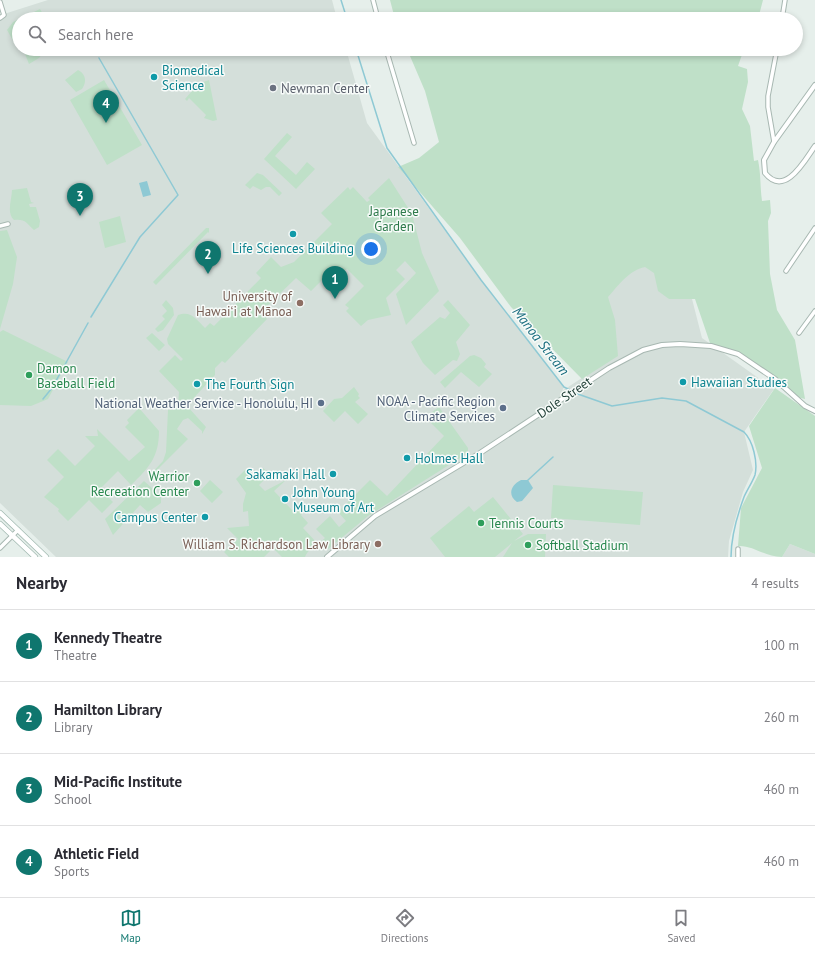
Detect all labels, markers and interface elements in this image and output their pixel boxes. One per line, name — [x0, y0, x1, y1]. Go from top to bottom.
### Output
search box — [12, 12, 803, 56]
icon: search — [26, 23, 48, 45]
text: Search here — [58, 25, 134, 44]
place label: Biomedical Science — [162, 62, 224, 94]
marker: Biomedical Science — [149, 72, 159, 82]
place label: Newman Center — [281, 80, 370, 97]
marker: Newman Center — [268, 83, 278, 93]
pin: 4 — [93, 90, 119, 123]
pin: 3 — [67, 183, 93, 216]
park label: Japanese Garden — [368, 203, 419, 235]
marker: Life Sciences Building — [288, 229, 298, 239]
your location — [361, 239, 381, 259]
place label: Life Sciences Building — [232, 240, 354, 257]
pin: 2 — [195, 241, 221, 274]
pin: 1 — [322, 266, 348, 299]
place label: University of Hawaiʻi at Mānoa — [196, 288, 293, 320]
marker: University of Hawaiʻi at Mānoa — [295, 298, 305, 308]
water label: Manoa Stream — [509, 303, 574, 379]
place label: Damon Baseball Field — [37, 360, 115, 392]
marker: Damon Baseball Field — [24, 370, 34, 380]
street label: Dole Street — [534, 373, 595, 422]
place label: Hawaiian Studies — [691, 374, 787, 391]
place label: The Fourth Sign — [205, 376, 294, 393]
marker: Hawaiian Studies — [678, 377, 688, 387]
marker: The Fourth Sign — [192, 379, 202, 389]
place label: NOAA - Pacific Region Climate Services — [377, 393, 495, 425]
place label: National Weather Service - Honolulu, HI — [94, 395, 313, 412]
marker: National Weather Service - Honolulu, HI — [316, 398, 326, 408]
marker: NOAA - Pacific Region Climate Services — [498, 403, 508, 413]
place label: Holmes Hall — [415, 450, 484, 467]
marker: Holmes Hall — [402, 453, 412, 463]
place label: Sakamaki Hall — [246, 466, 325, 483]
place label: Warrior Recreation Center — [91, 468, 190, 500]
marker: Sakamaki Hall — [328, 469, 338, 479]
marker: Warrior Recreation Center — [192, 478, 202, 488]
place label: John Young Museum of Art — [292, 484, 375, 516]
marker: John Young Museum of Art — [280, 494, 290, 504]
place label: Campus Center — [114, 509, 198, 526]
marker: Campus Center — [200, 512, 210, 522]
place label: Tennis Courts — [489, 515, 563, 532]
marker: Tennis Courts — [476, 518, 486, 528]
place label: William S. Richardson Law Library — [183, 536, 370, 553]
place label: Softball Stadium — [536, 537, 628, 554]
marker: William S. Richardson Law Library — [373, 539, 383, 549]
marker: Softball Stadium — [523, 540, 533, 550]
text: Nearby — [16, 572, 67, 594]
text: 4 results — [751, 575, 799, 592]
text: Kennedy Theatre — [54, 628, 162, 647]
text: 1 — [25, 637, 33, 654]
text: 100 m — [764, 637, 799, 654]
text: Theatre — [54, 647, 97, 664]
text: Hamilton Library — [54, 700, 162, 719]
text: 2 — [25, 709, 33, 726]
text: 260 m — [764, 709, 799, 726]
text: Library — [54, 719, 93, 736]
text: Mid-Pacific Institute — [54, 772, 182, 791]
text: 3 — [25, 781, 33, 798]
text: 460 m — [764, 781, 799, 798]
text: School — [54, 791, 92, 808]
text: Athletic Field — [54, 844, 139, 863]
text: 4 — [25, 853, 33, 870]
text: 460 m — [764, 853, 799, 870]
text: Sports — [54, 863, 90, 880]
tab: Map — [120, 907, 142, 945]
tab: Directions — [381, 907, 428, 945]
tab: Saved — [667, 907, 695, 945]

